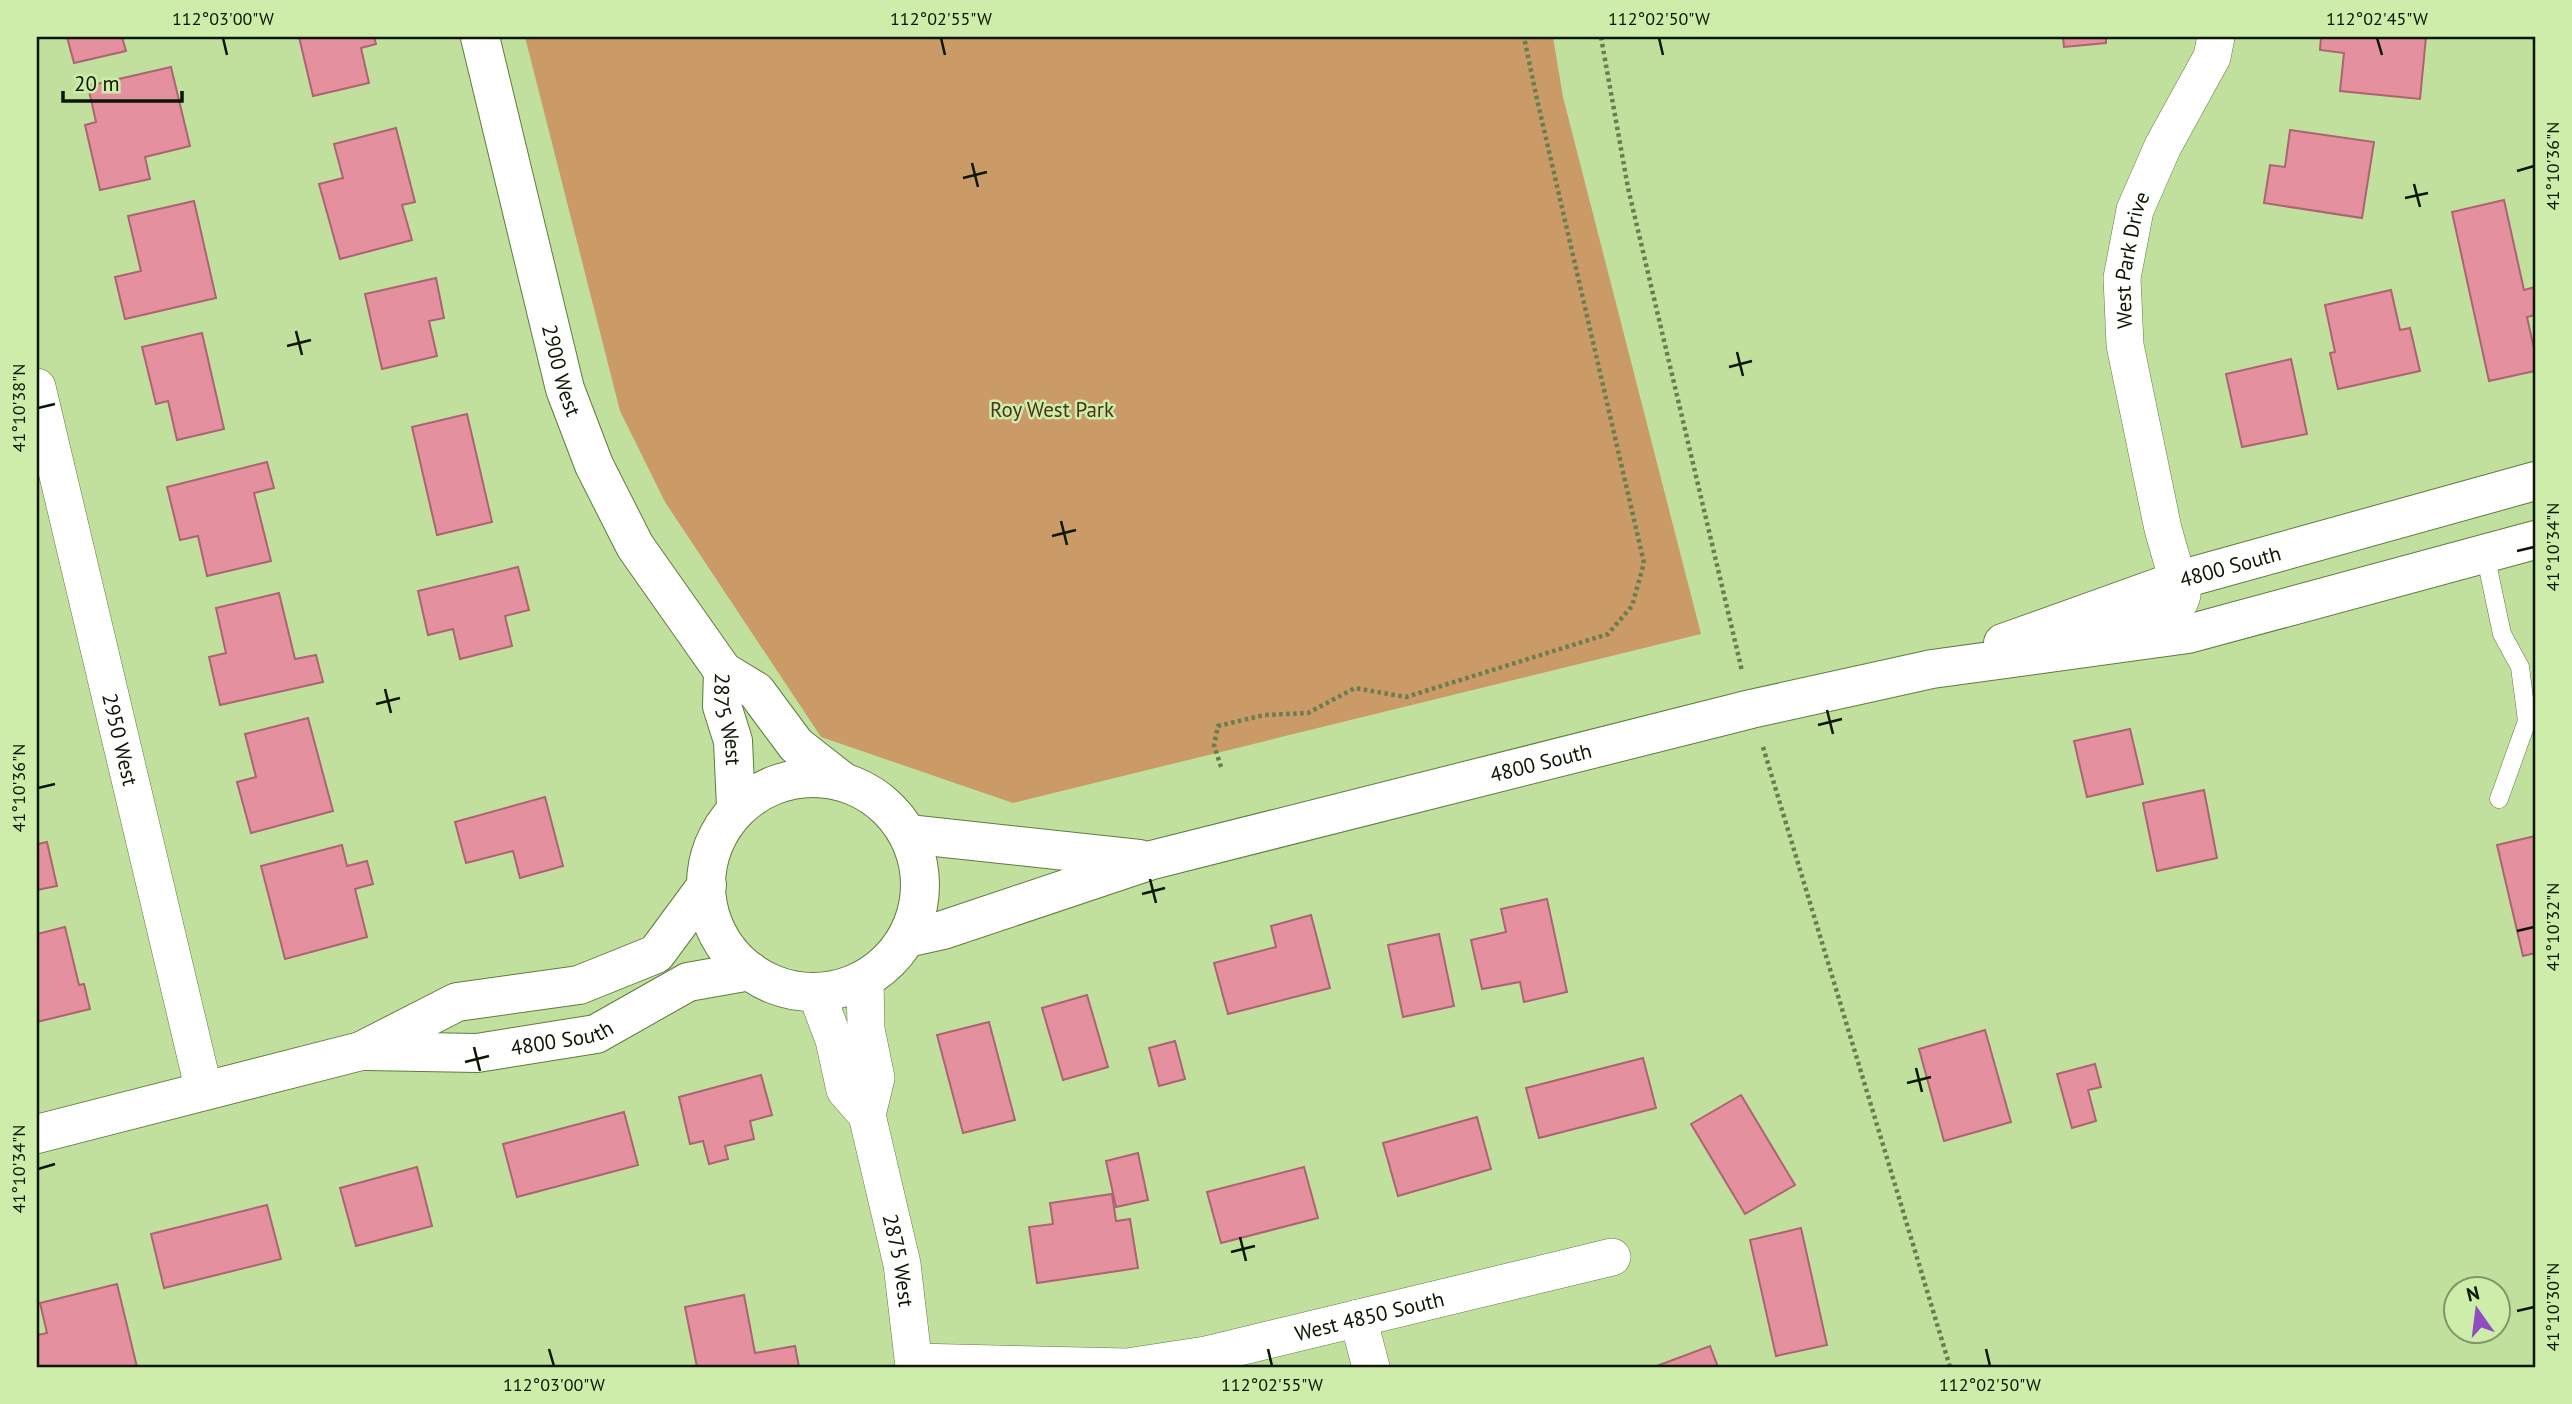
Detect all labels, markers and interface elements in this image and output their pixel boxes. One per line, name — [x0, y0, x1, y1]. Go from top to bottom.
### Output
text: 112°03'00"W — [172, 7, 274, 30]
text: 112°02'55"W — [890, 7, 992, 30]
text: 112°02'50"W — [1608, 7, 1710, 30]
text: 112°02'45"W — [2326, 7, 2428, 30]
scale bar — [63, 60, 182, 104]
text: 20 m — [74, 70, 120, 97]
text: 41°10'36"N — [2541, 122, 2564, 210]
street label: West Park Drive — [2108, 187, 2155, 330]
street label: 2900 West — [536, 321, 588, 420]
text: 41°10'38"N — [7, 364, 30, 452]
park label: Roy West Park — [990, 396, 1114, 423]
text: 41°10'34"N — [2541, 503, 2564, 591]
street label: 4800 South — [2177, 539, 2284, 593]
street label: 2875 West — [708, 673, 748, 766]
street label: 2950 West — [97, 690, 145, 788]
street label: 4800 South — [1487, 736, 1594, 788]
text: 41°10'36"N — [7, 744, 30, 832]
text: 41°10'32"N — [2541, 883, 2564, 971]
street label: 4800 South — [509, 1014, 618, 1061]
text: 41°10'34"N — [7, 1125, 30, 1213]
street label: 2875 West — [877, 1211, 920, 1308]
text: 41°10'30"N — [2541, 1263, 2564, 1351]
north arrow — [2442, 1274, 2512, 1344]
text: N — [2464, 1280, 2482, 1307]
street label: West 4850 South — [1292, 1285, 1447, 1347]
text: 112°03'00"W — [503, 1373, 605, 1396]
text: 112°02'55"W — [1221, 1373, 1323, 1396]
text: 112°02'50"W — [1939, 1373, 2041, 1396]

